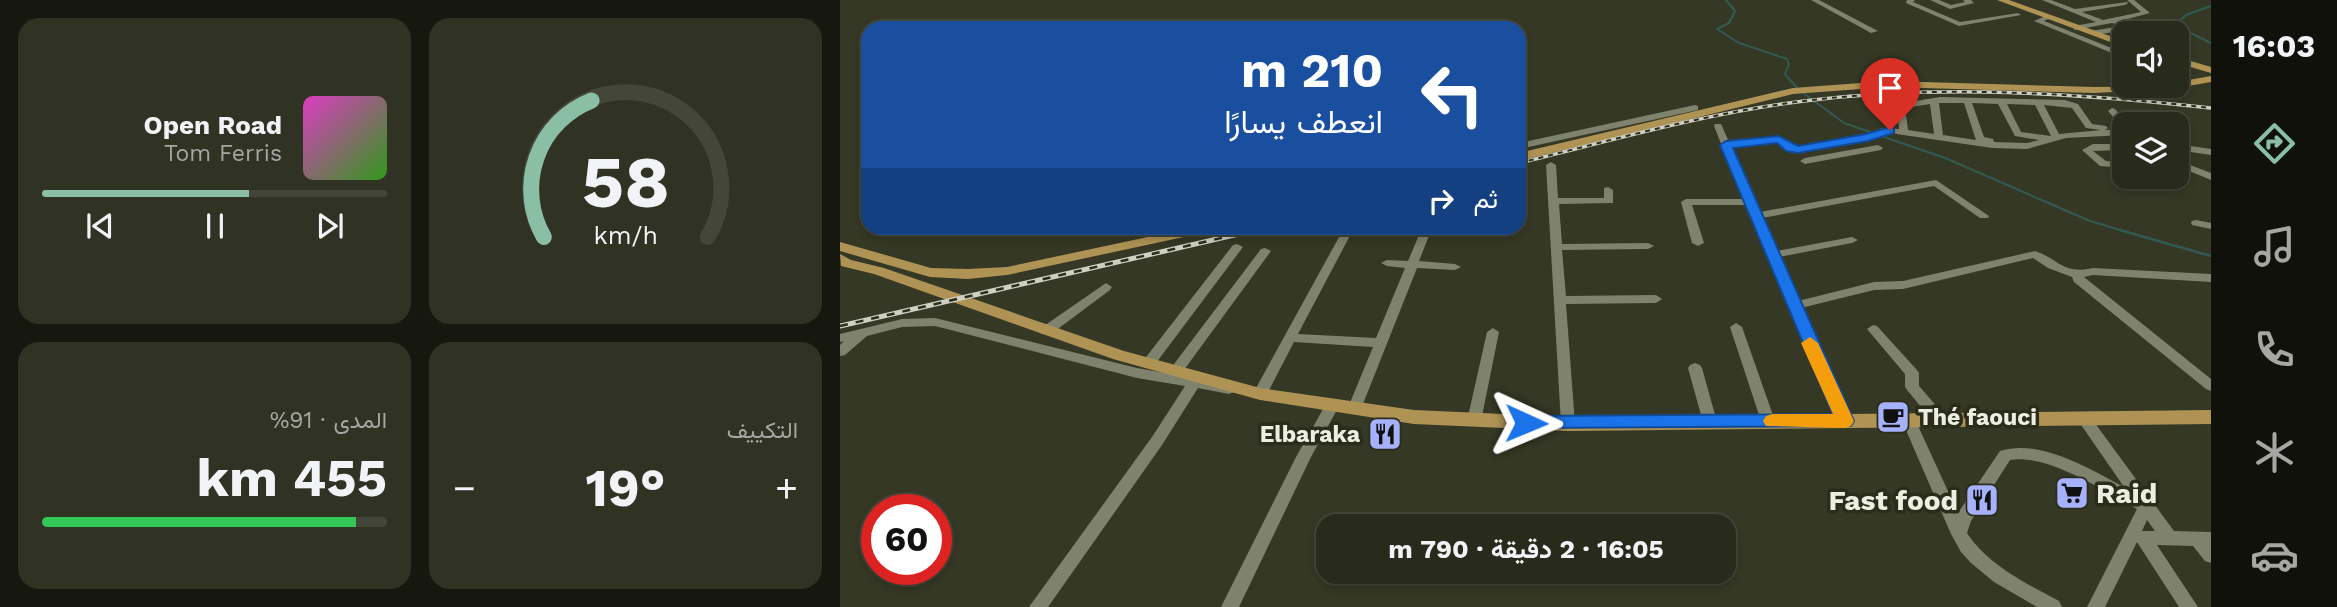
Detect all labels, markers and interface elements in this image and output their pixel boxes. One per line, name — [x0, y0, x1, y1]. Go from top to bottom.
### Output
map controls — [2112, 21, 2189, 189]
button: sound — [2112, 21, 2189, 98]
text: 16:03 — [2233, 27, 2315, 65]
text: 210 m — [1241, 41, 1383, 99]
icon: left — [1407, 49, 1498, 140]
pin — [1860, 58, 1920, 130]
icon: arrive — [1871, 69, 1909, 107]
text: انعطف يسارًا — [1224, 103, 1383, 141]
text: Open Road — [144, 110, 282, 140]
button: layers — [2112, 112, 2189, 189]
icon: directions — [2250, 119, 2299, 168]
text: 58 — [581, 139, 670, 225]
text: Tom Ferris — [164, 140, 282, 167]
icon: right — [1422, 182, 1460, 220]
text: ثم — [1474, 184, 1498, 214]
icon: previous — [81, 207, 119, 245]
icon: pause — [196, 207, 234, 245]
icon: next — [311, 207, 349, 245]
text: km/h — [593, 221, 658, 250]
icon: music — [2250, 222, 2299, 271]
icon: phone — [2250, 325, 2299, 374]
position arrow — [1489, 386, 1563, 460]
cafe icon: Thé faouci — [1874, 398, 1912, 436]
place label: Thé faouci — [1918, 404, 2037, 431]
text: المدى · 91% — [270, 407, 387, 434]
restaurant icon: Elbaraka — [1366, 415, 1404, 453]
text: التكييف — [727, 417, 798, 444]
place label: Elbaraka — [1260, 421, 1361, 448]
icon: climate — [2250, 428, 2299, 477]
text: 455 km — [197, 448, 387, 509]
text: 19° — [585, 458, 666, 519]
text: − — [453, 466, 476, 510]
text: + — [775, 466, 798, 510]
supermarket icon: Raid — [2053, 474, 2091, 512]
place label: Raid — [2096, 477, 2157, 510]
restaurant icon: Fast food — [1963, 481, 2001, 519]
place label: Fast food — [1828, 484, 1958, 517]
speed limit sign: 60 — [861, 494, 952, 585]
icon: car — [2250, 531, 2299, 580]
text: 16:05 · 2 دقيقة · 790 m — [1388, 534, 1664, 564]

